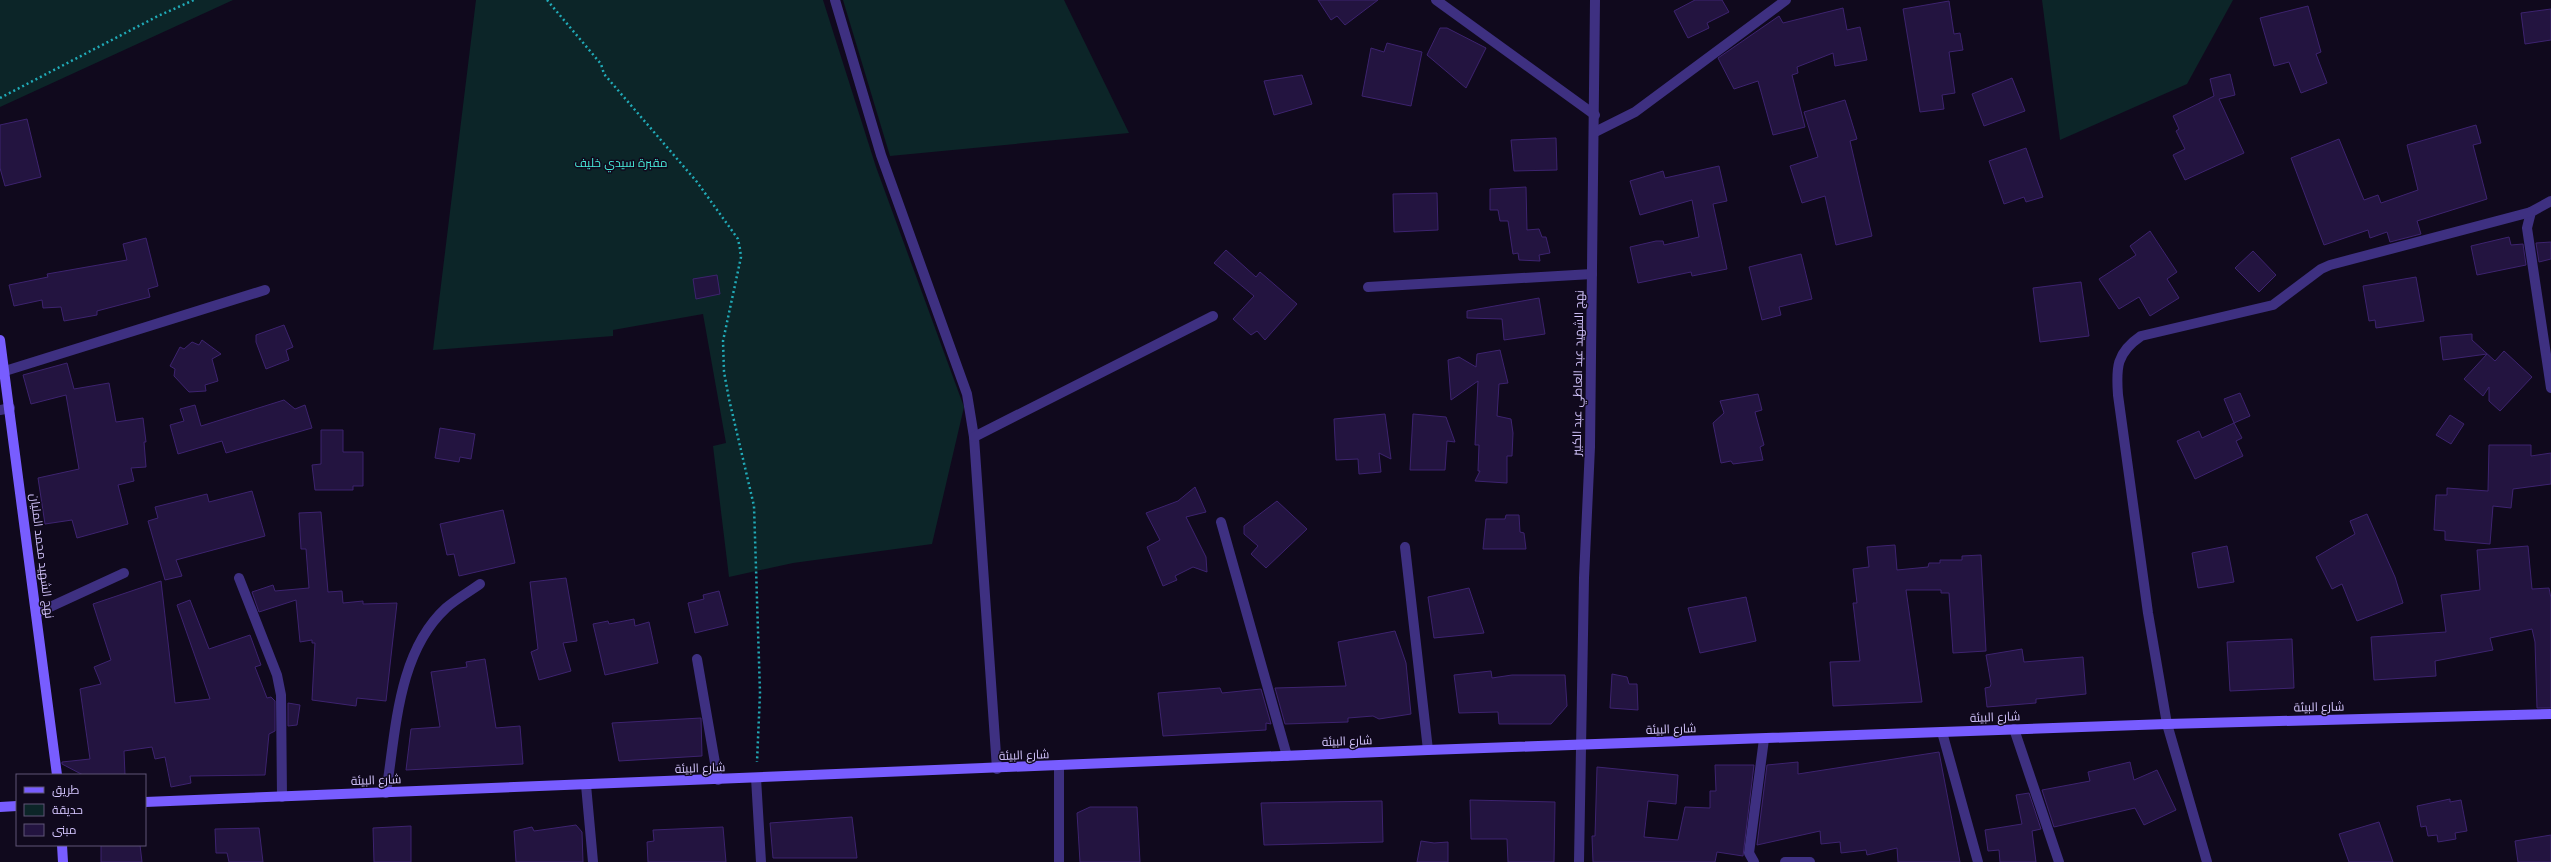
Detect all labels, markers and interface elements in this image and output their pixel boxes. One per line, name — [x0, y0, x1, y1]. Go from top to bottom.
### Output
park label: مقبرة سيدي خليف — [574, 155, 668, 173]
street label: نهج الشهيد عبد العاطي عبد الكبير — [1569, 290, 1589, 457]
street label: نهج الشهيد محمد المليان — [26, 493, 58, 619]
street label: شارع البيئة — [2294, 699, 2344, 715]
street label: شارع البيئة — [1969, 708, 2021, 726]
street label: شارع البيئة — [1645, 720, 1697, 738]
street label: شارع البيئة — [1321, 732, 1373, 750]
street label: شارع البيئة — [998, 746, 1050, 764]
street label: شارع البيئة — [674, 759, 726, 777]
street label: شارع البيئة — [350, 771, 402, 789]
legend — [16, 774, 146, 846]
text: طريق — [52, 782, 80, 797]
text: حديقة — [52, 802, 83, 817]
text: مبنى — [52, 822, 77, 837]

